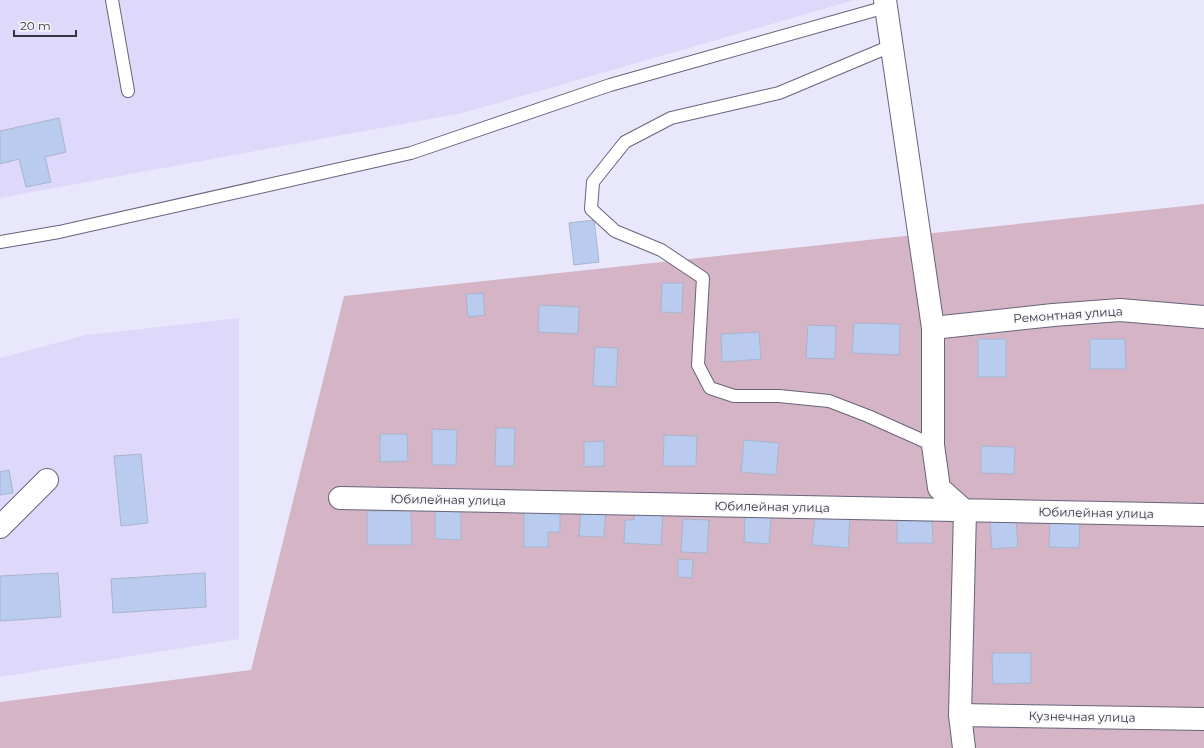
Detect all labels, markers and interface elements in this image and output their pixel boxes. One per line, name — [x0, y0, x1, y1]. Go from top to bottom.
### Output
scale bar — [14, 12, 76, 38]
text: 20 m — [20, 18, 51, 33]
street label: Ремонтная улица — [1013, 303, 1123, 326]
street label: Юбилейная улица — [390, 491, 506, 508]
street label: Юбилейная улица — [714, 498, 830, 515]
street label: Юбилейная улица — [1038, 504, 1154, 521]
street label: Кузнечная улица — [1028, 708, 1136, 725]

